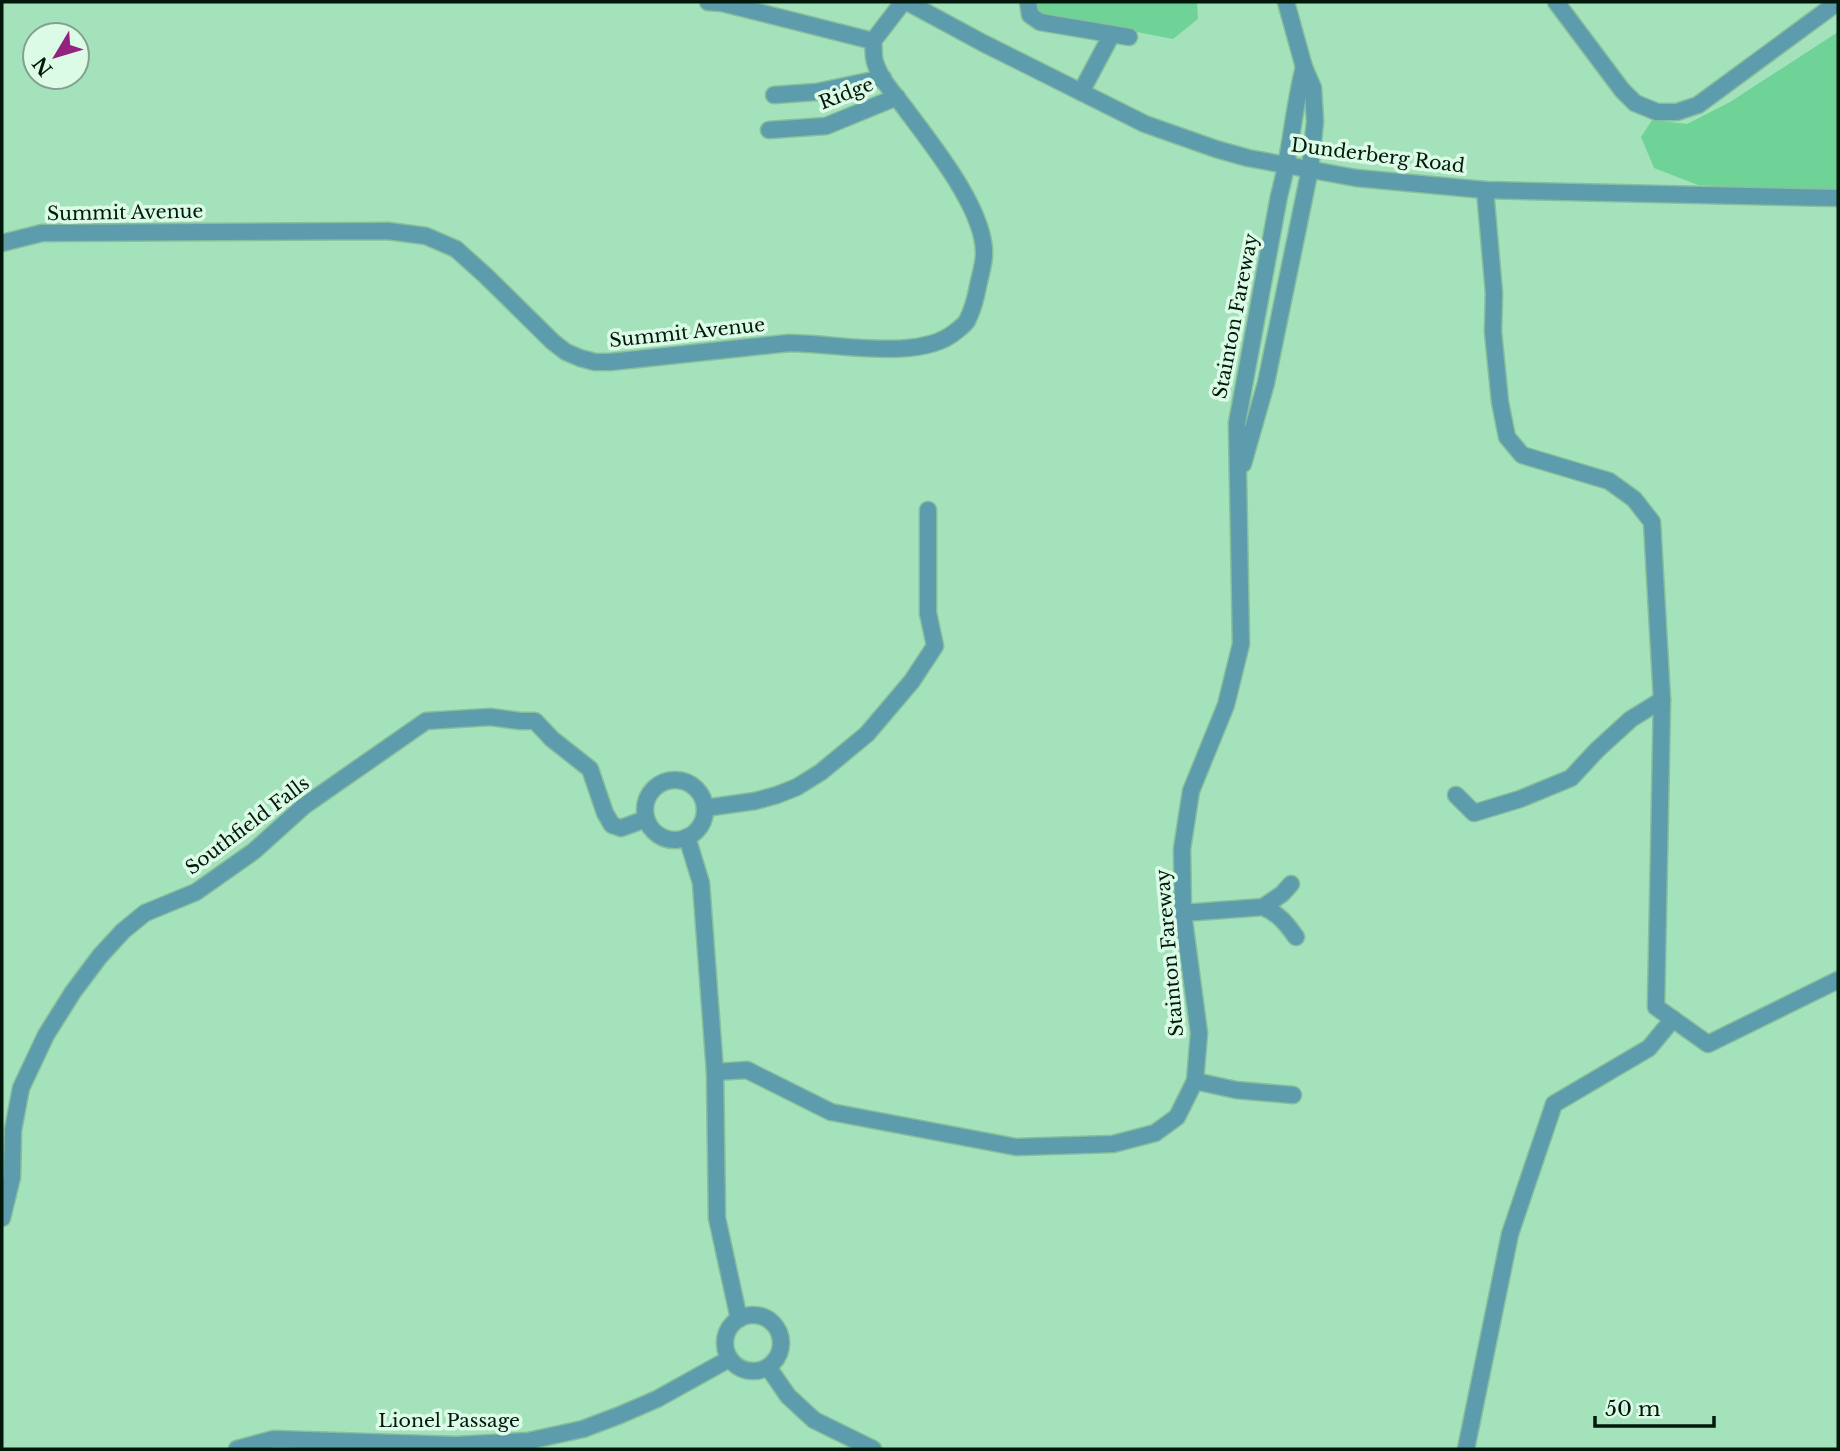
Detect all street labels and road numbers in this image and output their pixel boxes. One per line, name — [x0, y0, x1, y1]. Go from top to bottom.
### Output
street label: Ridge — [816, 73, 877, 114]
street label: Dunderberg Road — [1290, 133, 1466, 178]
street label: Summit Avenue — [47, 200, 203, 225]
street label: Stainton Fareway — [1208, 231, 1263, 401]
street label: Summit Avenue — [608, 313, 766, 352]
street label: Southfield Falls — [181, 771, 314, 879]
street label: Stainton Fareway — [1151, 868, 1188, 1038]
street label: Lionel Passage — [378, 1409, 520, 1432]

